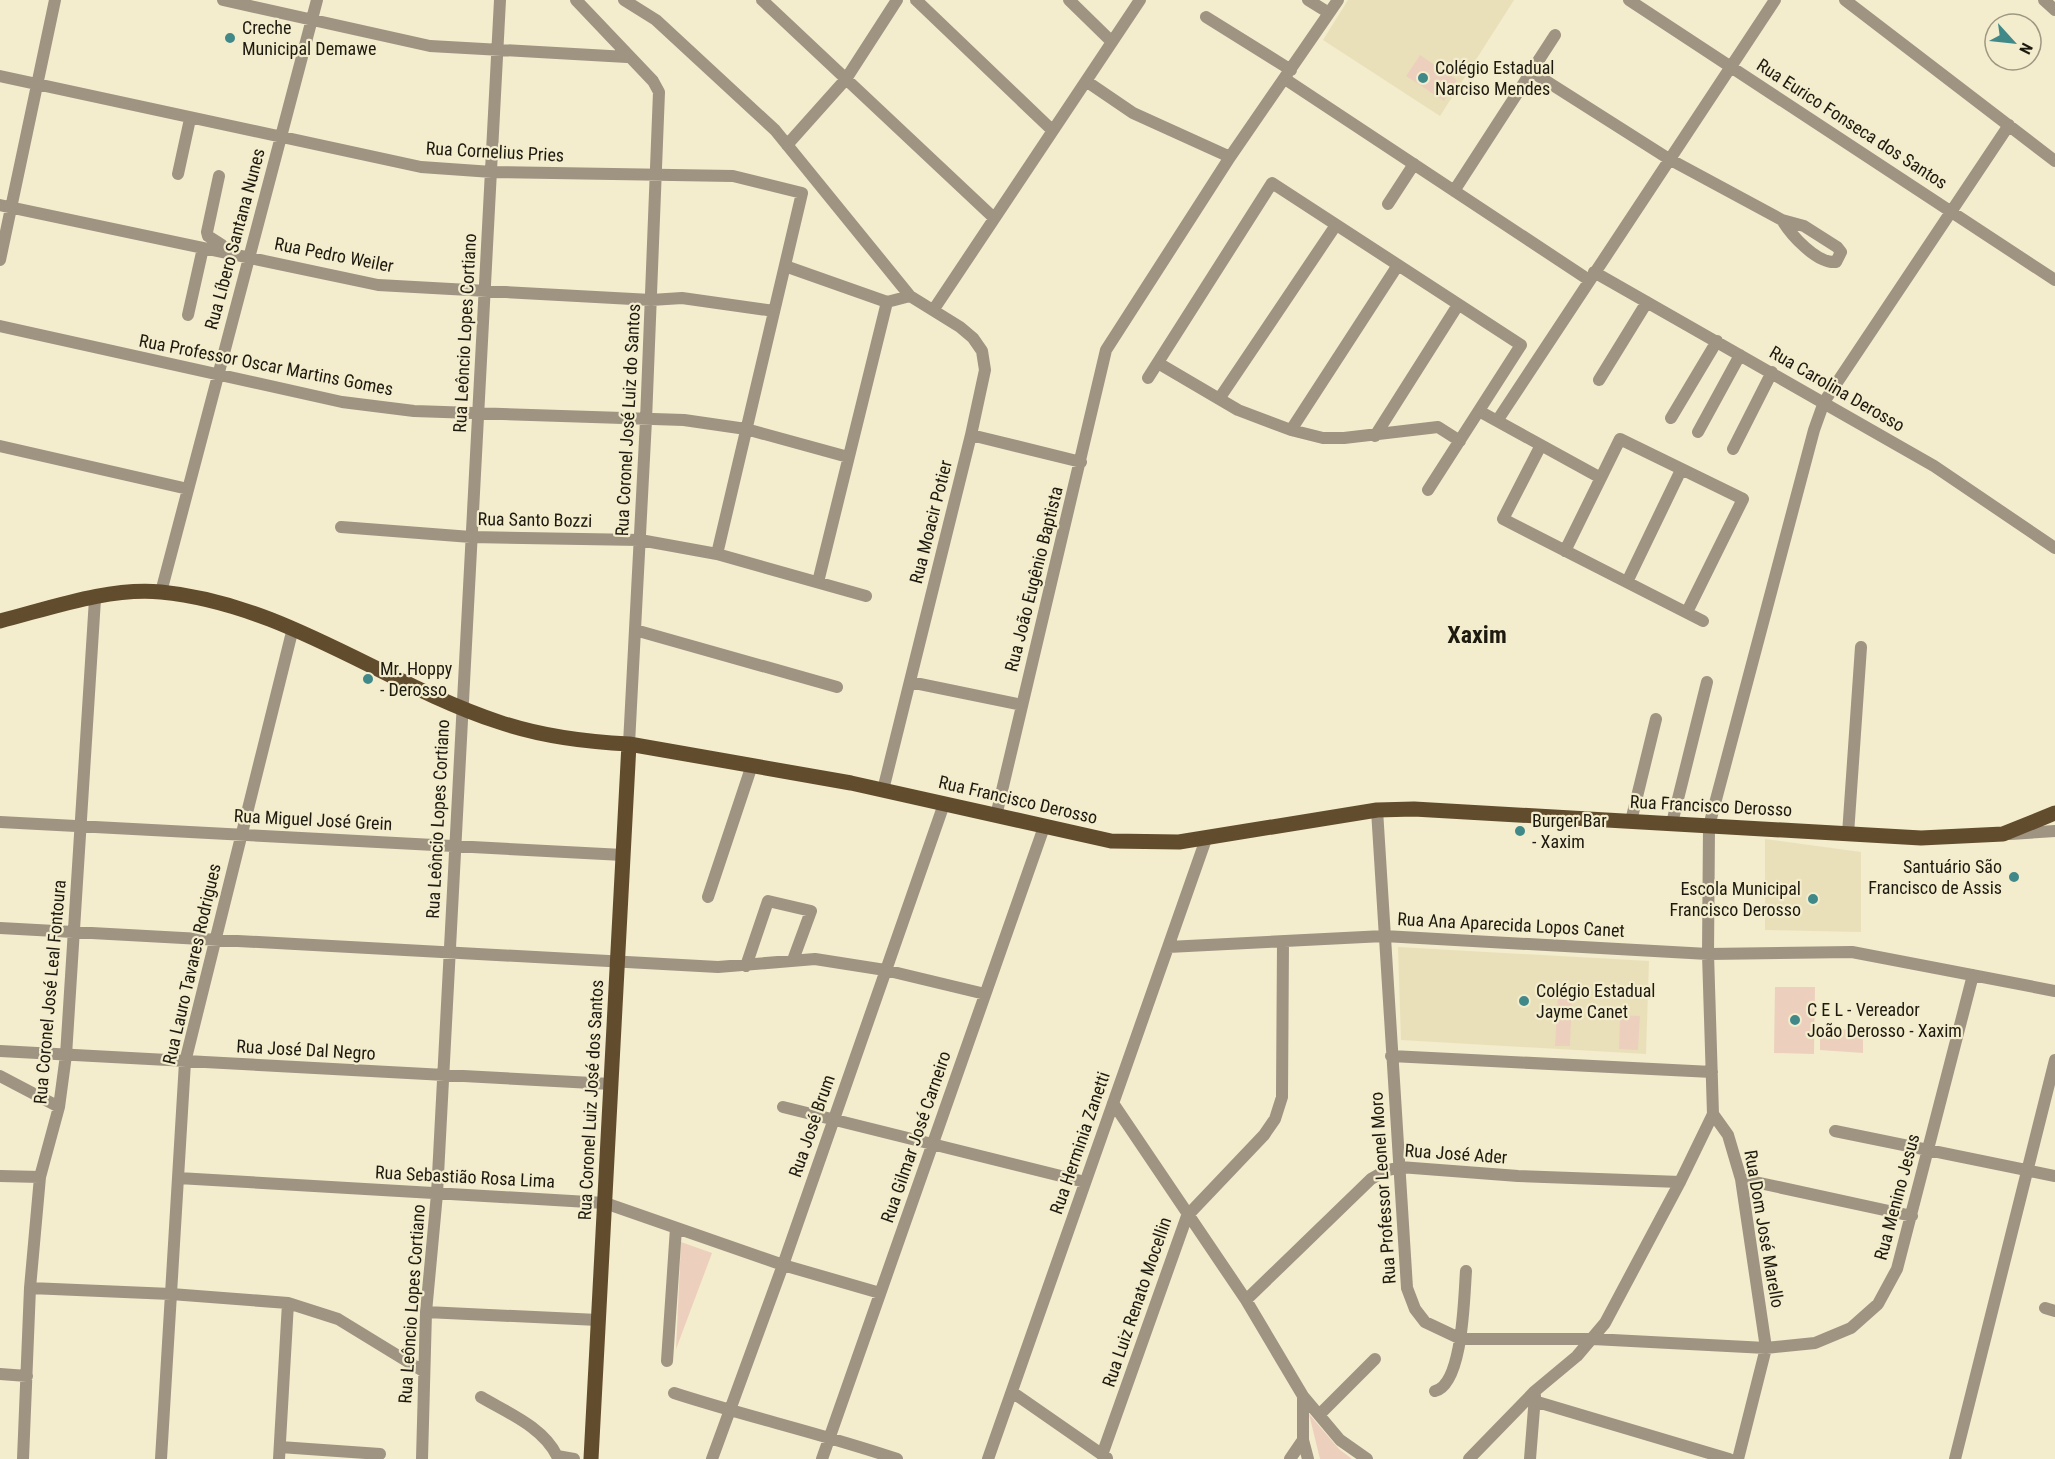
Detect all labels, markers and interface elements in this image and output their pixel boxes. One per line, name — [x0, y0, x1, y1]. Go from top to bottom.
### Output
north arrow — [1983, 12, 2043, 72]
place label: Creche Municipal Demawe — [242, 17, 376, 59]
marker: Creche Municipal Demawe — [223, 31, 237, 45]
text: N — [2015, 40, 2037, 57]
street label: Rua Eurico Fonseca dos Santos — [1753, 54, 1951, 193]
place label: Colégio Estadual Narciso Mendes — [1435, 57, 1554, 99]
marker: Colégio Estadual Narciso Mendes — [1416, 71, 1430, 85]
street label: Rua Cornelius Pries — [425, 137, 565, 166]
street label: Rua Líbero Santana Nunes — [200, 146, 269, 332]
street label: Rua Pedro Weiler — [273, 233, 396, 276]
street label: Rua Leôncio Lopes Cortiano — [449, 233, 480, 433]
street label: Rua Coronel José Luiz do Santos — [611, 303, 644, 537]
street label: Rua Professor Oscar Martins Gomes — [137, 330, 395, 399]
street label: Rua Carolina Derosso — [1766, 341, 1909, 436]
street label: Rua Moacir Potier — [905, 457, 956, 586]
street label: Rua João Eugênio Baptista — [1000, 484, 1067, 674]
street label: Rua Santo Bozzi — [478, 508, 593, 531]
district label: Xaxim — [1447, 621, 1507, 649]
place label: Mr. Hoppy - Derosso — [380, 658, 453, 700]
marker: Mr. Hoppy - Derosso — [361, 672, 375, 686]
street label: Rua Leôncio Lopes Cortiano — [422, 719, 453, 919]
street label: Rua Francisco Derosso — [937, 771, 1100, 828]
street label: Rua Francisco Derosso — [1629, 791, 1793, 820]
street label: Rua Miguel José Grein — [233, 805, 393, 834]
place label: Burger Bar - Xaxim — [1532, 810, 1607, 852]
marker: Burger Bar - Xaxim — [1513, 824, 1527, 838]
place label: Santuário São Francisco de Assis — [1868, 856, 2002, 898]
street label: Rua Lauro Tavares Rodrigues — [158, 861, 225, 1066]
marker: Santuário São Francisco de Assis — [2007, 870, 2021, 884]
place label: Escola Municipal Francisco Derosso — [1669, 878, 1801, 920]
street label: Rua Coronel José Leal Fontoura — [29, 879, 70, 1105]
marker: Escola Municipal Francisco Derosso — [1806, 892, 1820, 906]
street label: Rua Ana Aparecida Lopos Canet — [1397, 908, 1625, 941]
street label: Rua Coronel Luiz José dos Santos — [574, 979, 607, 1221]
place label: Colégio Estadual Jayme Canet — [1536, 980, 1655, 1022]
marker: Colégio Estadual Jayme Canet — [1517, 994, 1531, 1008]
place label: C E L - Vereador João Derosso - Xaxim — [1807, 999, 1962, 1041]
marker: C E L - Vereador João Derosso - Xaxim — [1788, 1013, 1802, 1027]
street label: Rua José Dal Negro — [236, 1035, 376, 1064]
street label: Rua Gilmar José Carneiro — [876, 1048, 955, 1225]
street label: Rua Herminia Zanetti — [1045, 1069, 1114, 1217]
street label: Rua José Brum — [784, 1072, 839, 1180]
street label: Rua Professor Leonel Moro — [1365, 1091, 1400, 1285]
street label: Rua Menino Jesus — [1870, 1131, 1923, 1262]
street label: Rua José Ader — [1404, 1139, 1509, 1168]
street label: Rua Dom José Marello — [1740, 1148, 1789, 1309]
street label: Rua Sebastião Rosa Lima — [375, 1161, 556, 1192]
street label: Rua Leôncio Lopes Cortiano — [394, 1204, 429, 1404]
street label: Rua Luiz Renato Mocellin — [1098, 1214, 1175, 1390]

